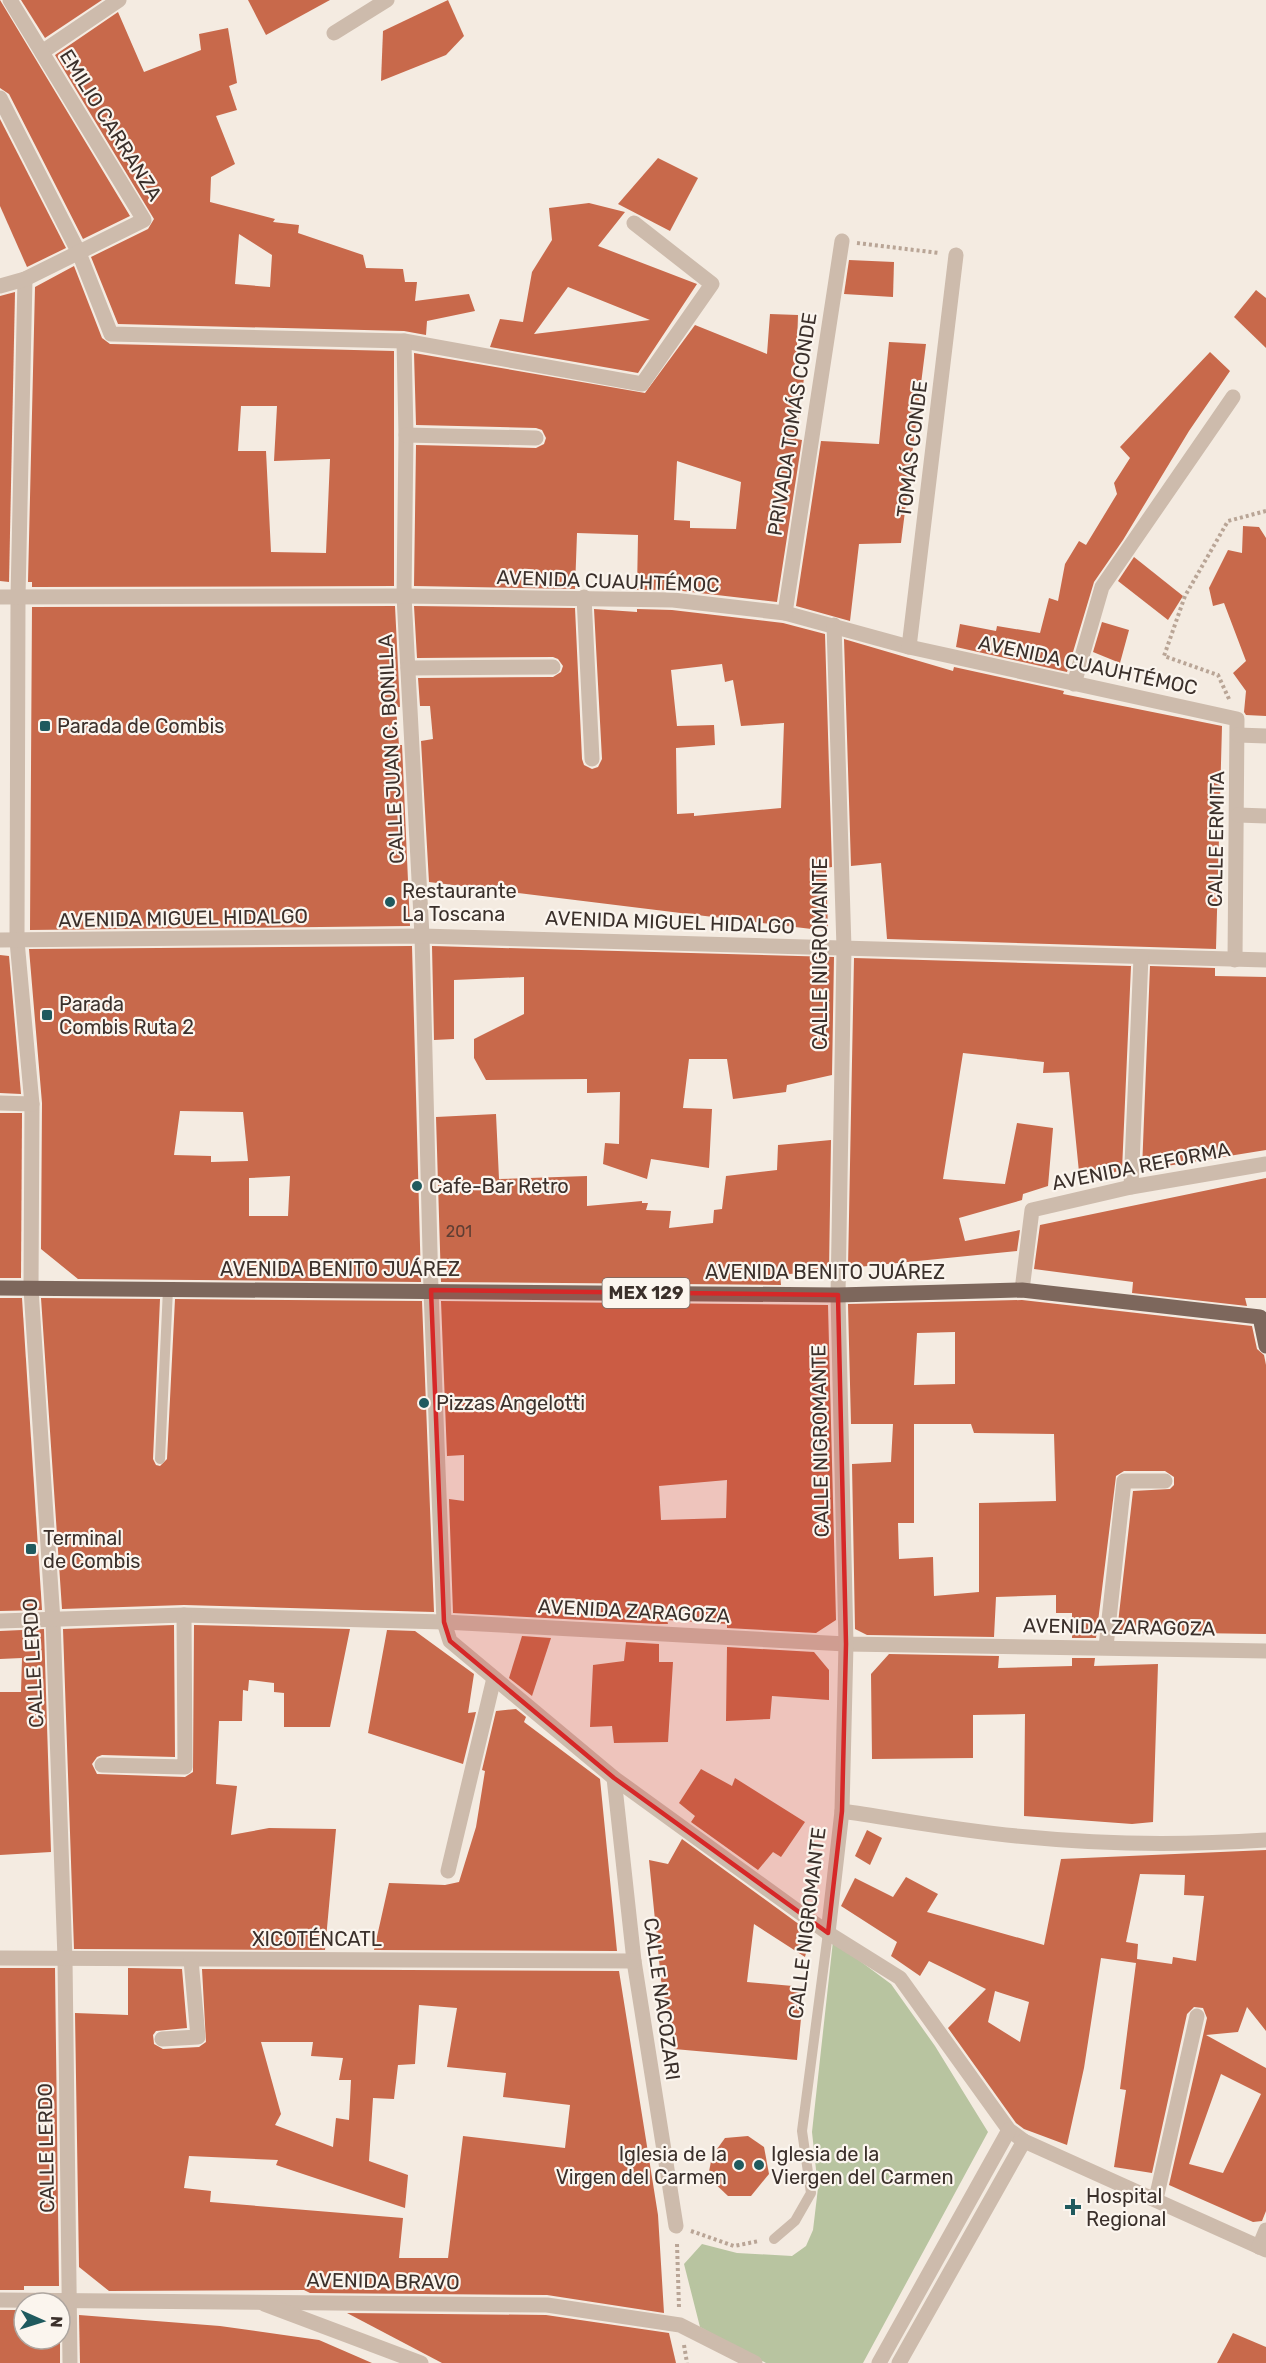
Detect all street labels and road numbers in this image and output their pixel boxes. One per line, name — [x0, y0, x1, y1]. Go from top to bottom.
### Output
street label: EMILIO CARRANZA — [55, 45, 167, 205]
street label: PRIVADA TOMÁS CONDE — [762, 311, 822, 537]
street label: TOMÁS CONDE — [892, 379, 932, 519]
street label: AVENIDA CUAUHTÉMOC — [496, 565, 720, 597]
street label: AVENIDA CUAUHTÉMOC — [976, 630, 1200, 700]
street label: CALLE JUAN C. BONILLA — [373, 634, 409, 864]
street label: CALLE ERMITA — [1203, 771, 1229, 907]
street label: CALLE NIGROMANTE — [808, 858, 832, 1050]
street label: AVENIDA MIGUEL HIDALGO — [58, 904, 308, 932]
street label: AVENIDA MIGUEL HIDALGO — [545, 906, 795, 938]
street label: AVENIDA REFORMA — [1050, 1137, 1232, 1195]
street label: AVENIDA BENITO JUÁREZ — [220, 1257, 460, 1281]
street label: AVENIDA BENITO JUÁREZ — [705, 1260, 945, 1284]
road number: MEX 129 — [602, 1278, 690, 1308]
street label: CALLE NIGROMANTE — [806, 1345, 834, 1537]
street label: AVENIDA ZARAGOZA — [537, 1594, 731, 1628]
street label: CALLE LERDO — [18, 1598, 48, 1728]
street label: AVENIDA ZARAGOZA — [1023, 1613, 1215, 1641]
street label: CALLE NIGROMANTE — [783, 1826, 831, 2020]
street label: CALLE NACOZARI — [639, 1916, 685, 2082]
street label: XICOTÉNCATL — [252, 1927, 382, 1951]
street label: CALLE LERDO — [33, 2083, 59, 2213]
street label: AVENIDA BRAVO — [306, 2268, 460, 2294]

